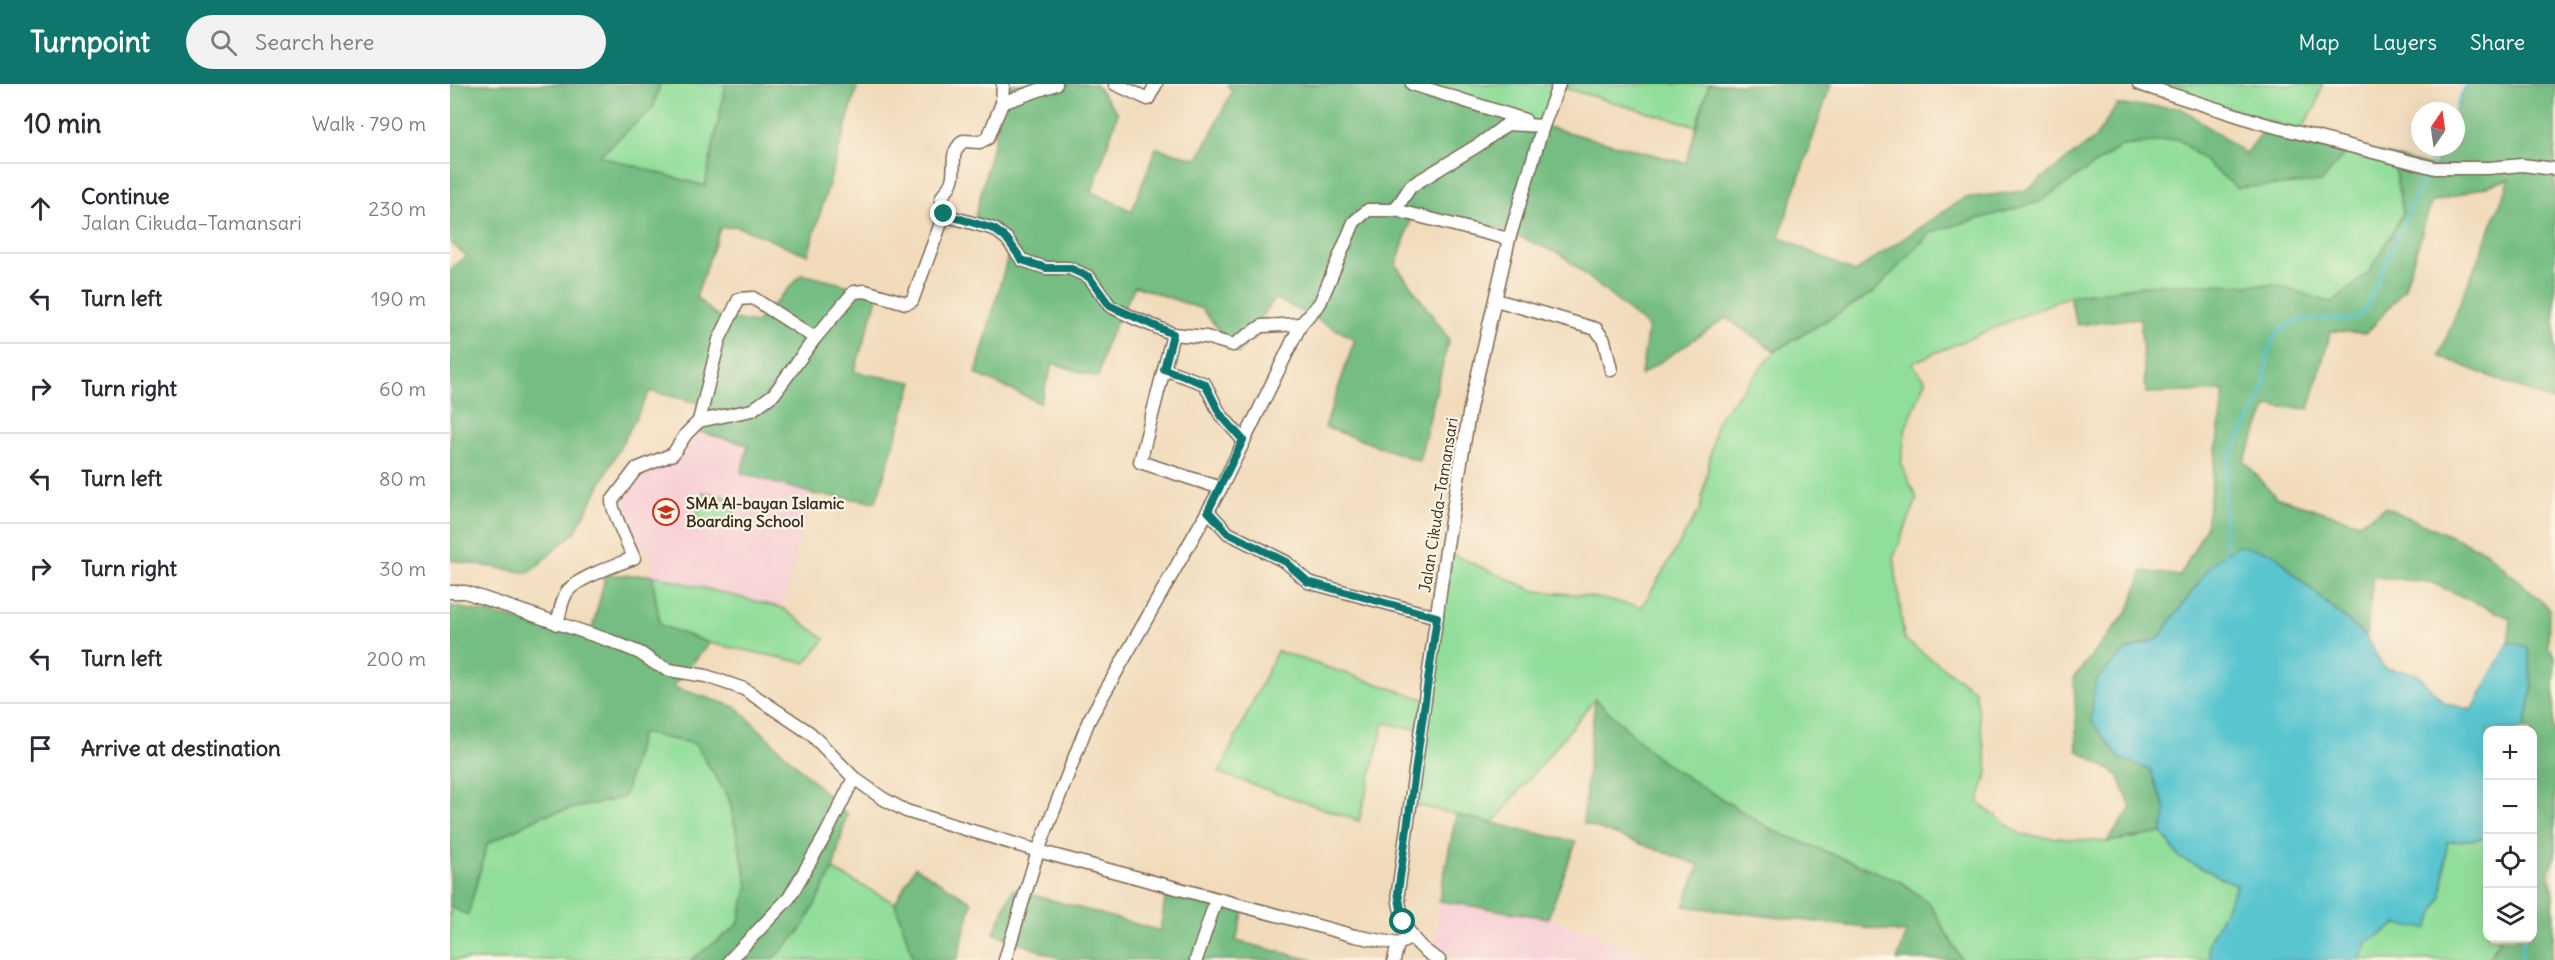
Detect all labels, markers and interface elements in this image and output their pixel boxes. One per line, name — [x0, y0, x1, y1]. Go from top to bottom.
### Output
search box — [186, 15, 606, 69]
text: Turnpoint — [30, 24, 150, 60]
icon: search — [207, 26, 240, 59]
text: Search here — [255, 28, 374, 56]
text: Map — [2299, 29, 2339, 56]
text: Layers — [2372, 29, 2437, 56]
text: Share — [2470, 29, 2525, 56]
north arrow — [2411, 102, 2465, 156]
text: 10 min — [24, 107, 101, 140]
text: Walk · 790 m — [312, 111, 426, 136]
text: Continue — [81, 182, 170, 210]
icon: ahead — [24, 192, 57, 225]
text: 230 m — [368, 196, 426, 221]
route end — [930, 200, 956, 226]
text: Jalan Cikuda–Tamansari — [81, 210, 302, 235]
icon: left — [24, 282, 57, 315]
text: Turn left — [81, 284, 162, 312]
text: 190 m — [371, 286, 426, 311]
icon: right — [24, 372, 57, 405]
text: Turn right — [81, 374, 177, 402]
text: 60 m — [379, 376, 426, 401]
street label: Jalan Cikuda–Tamansari — [1414, 416, 1462, 594]
icon: left — [24, 462, 57, 495]
text: Turn left — [81, 464, 162, 492]
text: 80 m — [379, 466, 426, 491]
place label: SMA Al-bayan Islamic Boarding School — [686, 493, 844, 532]
school or university icon: SMA Al-bayan Islamic Boarding School — [651, 497, 681, 527]
icon: right — [24, 552, 57, 585]
text: Turn right — [81, 554, 177, 582]
text: 30 m — [379, 556, 426, 581]
icon: left — [24, 642, 57, 675]
text: Turn left — [81, 644, 162, 672]
text: 200 m — [366, 646, 426, 671]
map controls — [2483, 726, 2537, 942]
button: + — [2483, 726, 2537, 780]
icon: arrive — [24, 732, 57, 765]
text: Arrive at destination — [81, 734, 281, 762]
button: − — [2483, 780, 2537, 834]
button: locate — [2483, 834, 2537, 888]
button: layers — [2483, 888, 2537, 942]
route start — [1389, 908, 1415, 934]

